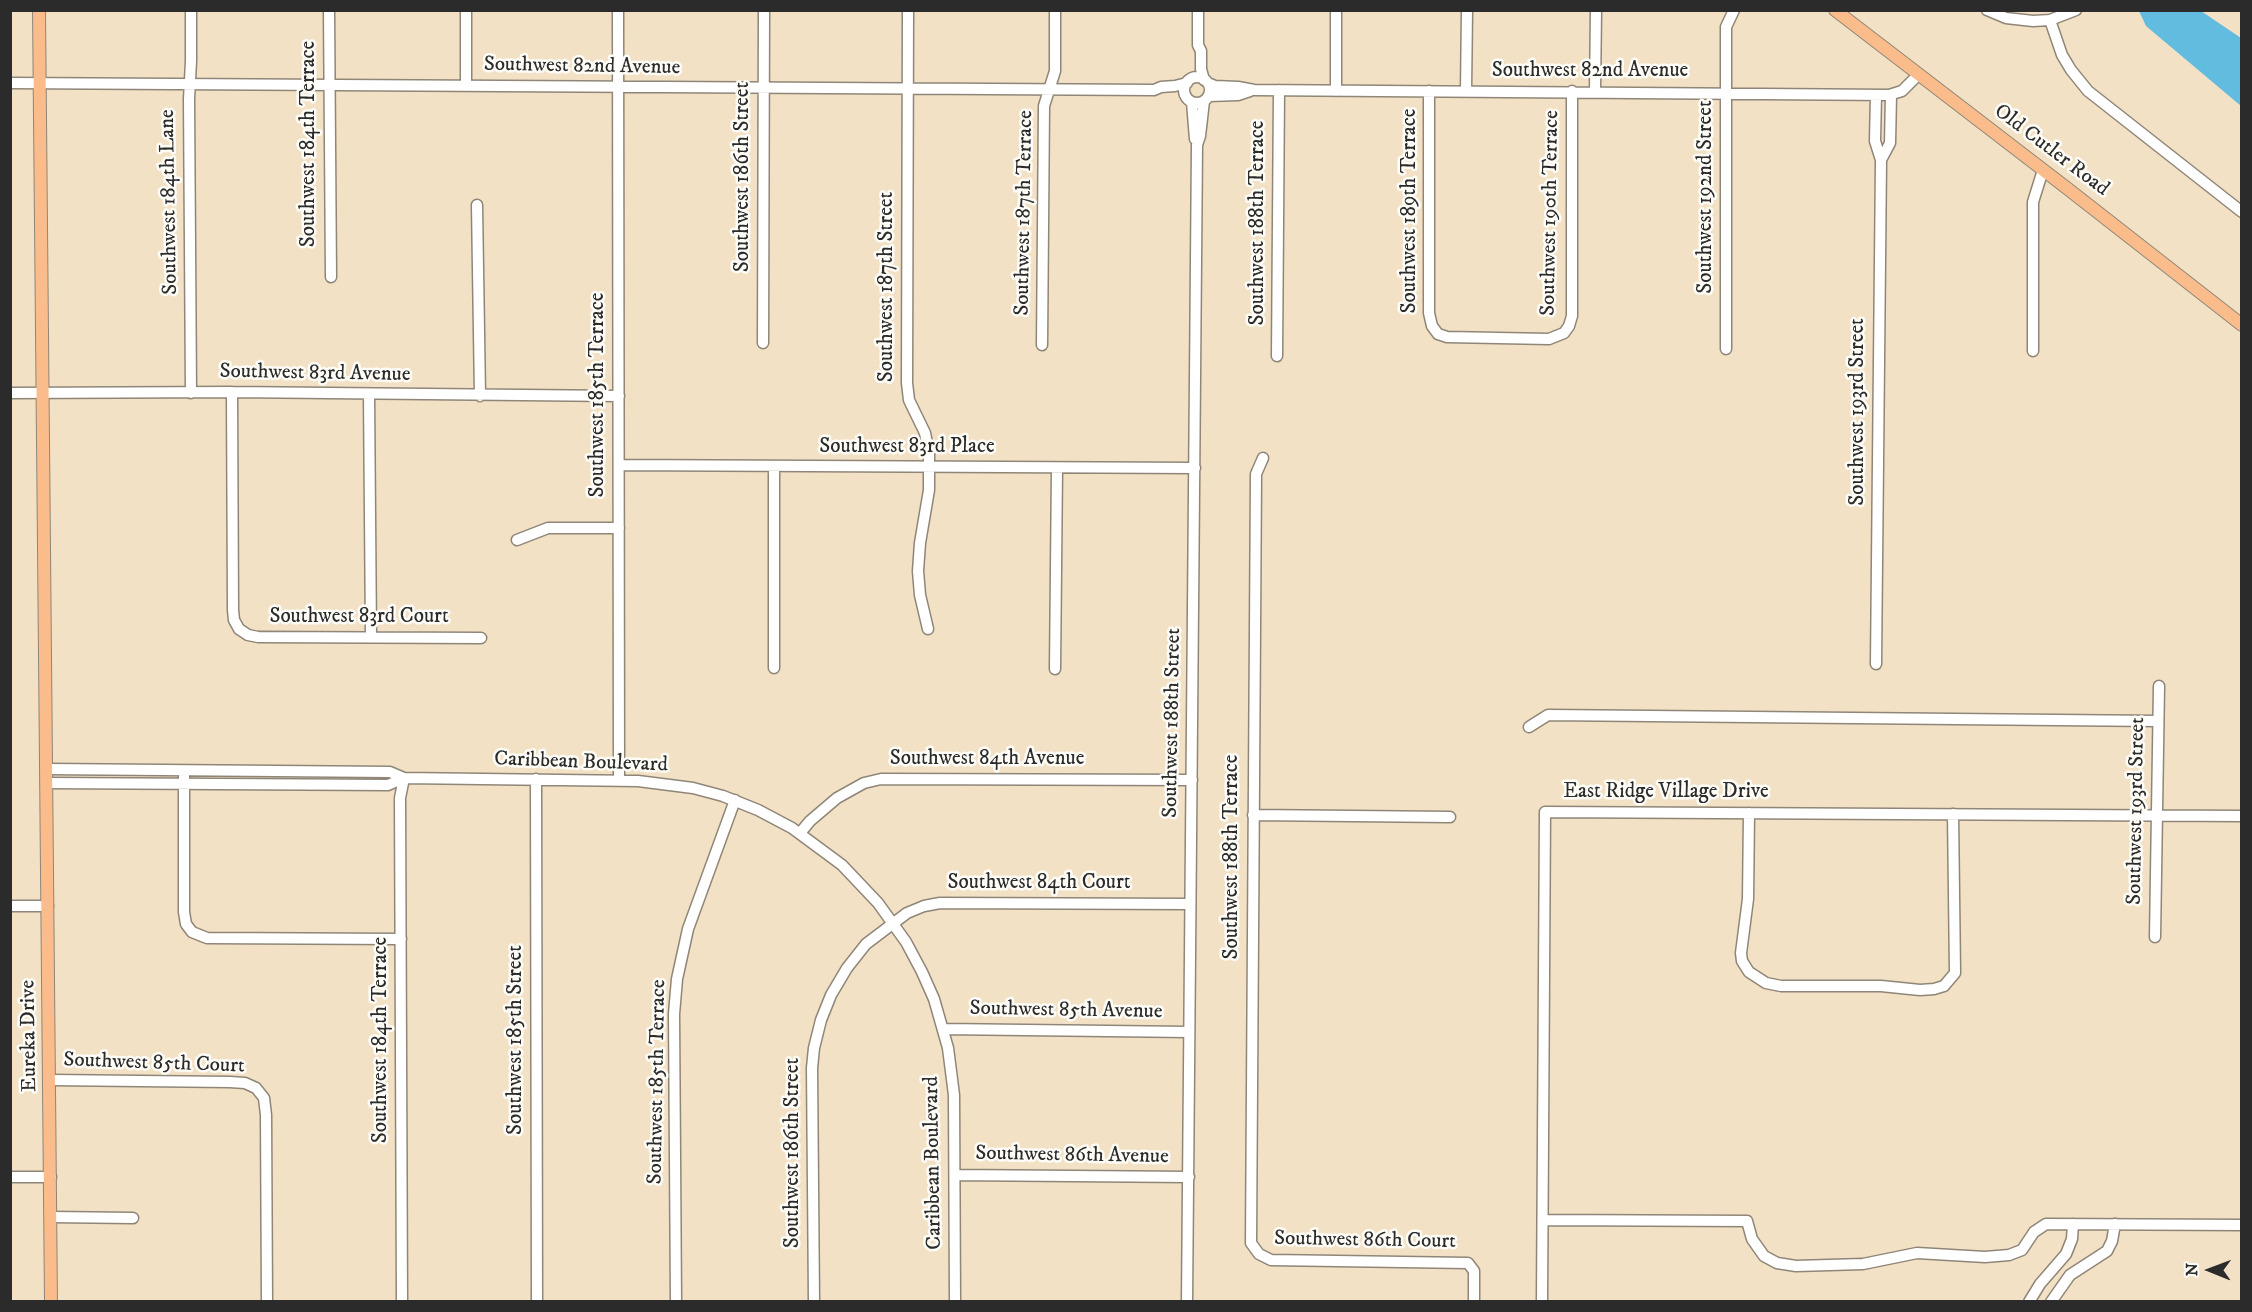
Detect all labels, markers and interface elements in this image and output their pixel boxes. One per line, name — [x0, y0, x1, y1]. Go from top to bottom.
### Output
street label: Southwest 184th Terrace — [297, 41, 323, 247]
street label: Southwest 82nd Avenue — [484, 53, 680, 81]
street label: Southwest 82nd Avenue — [1492, 59, 1688, 85]
street label: Southwest 186th Street — [731, 82, 757, 272]
street label: Southwest 192nd Street — [1694, 100, 1720, 294]
street label: Old Cutler Road — [1988, 100, 2114, 202]
street label: Southwest 189th Terrace — [1398, 108, 1424, 314]
street label: Southwest 184th Lane — [156, 109, 184, 295]
street label: Southwest 187th Terrace — [1011, 110, 1039, 316]
street label: Southwest 190th Terrace — [1537, 110, 1565, 316]
street label: Southwest 188th Terrace — [1246, 120, 1272, 326]
street label: Southwest 187th Street — [875, 192, 901, 382]
street label: Southwest 185th Terrace — [586, 293, 612, 497]
street label: Southwest 193rd Street — [1846, 318, 1872, 506]
street label: Southwest 83rd Avenue — [219, 360, 411, 388]
street label: Southwest 83rd Place — [819, 435, 995, 461]
street label: Southwest 83rd Court — [269, 605, 449, 631]
street label: Southwest 188th Street — [1159, 628, 1187, 818]
street label: Southwest 193rd Street — [2123, 717, 2151, 905]
street label: Caribbean Boulevard — [494, 747, 668, 779]
street label: Southwest 84th Avenue — [890, 747, 1084, 773]
street label: Southwest 188th Terrace — [1220, 754, 1246, 960]
street label: East Ridge Village Drive — [1563, 780, 1769, 806]
street label: Southwest 84th Court — [947, 871, 1131, 897]
street label: Southwest 184th Terrace — [369, 937, 395, 1143]
street label: Southwest 185th Street — [504, 945, 530, 1135]
street label: Southwest 185th Terrace — [644, 979, 672, 1185]
street label: Eureka Drive — [16, 980, 44, 1092]
street label: Southwest 85th Avenue — [969, 997, 1163, 1025]
street label: Southwest 85th Court — [63, 1048, 245, 1080]
street label: Southwest 186th Street — [781, 1058, 807, 1248]
street label: Caribbean Boulevard — [920, 1076, 948, 1250]
street label: Southwest 86th Avenue — [975, 1142, 1169, 1170]
street label: Southwest 86th Court — [1274, 1227, 1456, 1255]
north arrow — [2180, 1240, 2240, 1300]
text: N — [2182, 1263, 2202, 1276]

